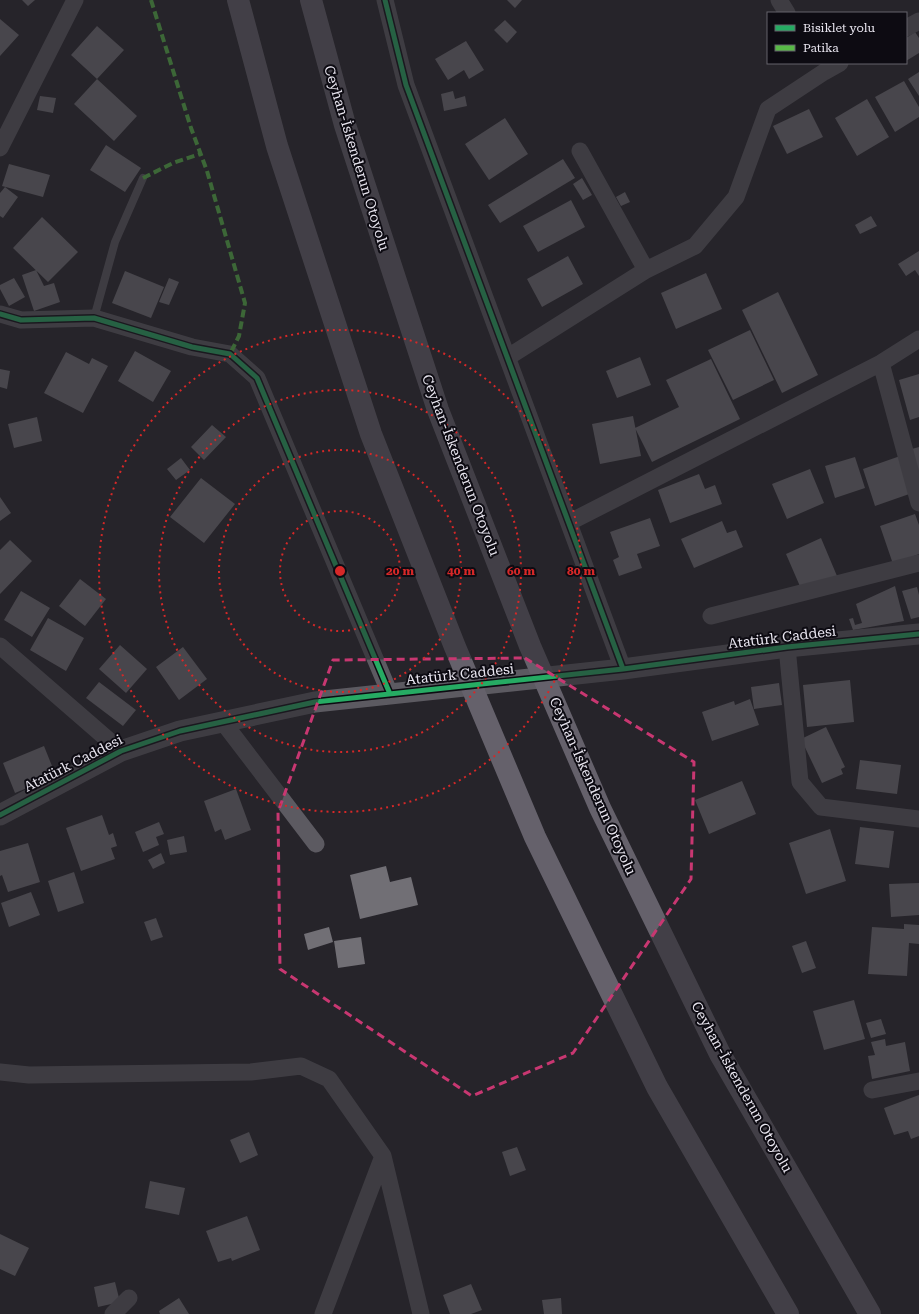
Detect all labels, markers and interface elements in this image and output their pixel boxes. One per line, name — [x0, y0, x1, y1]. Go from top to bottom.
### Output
legend — [767, 12, 907, 64]
text: Bisiklet yolu — [803, 21, 875, 35]
text: Patika — [803, 41, 839, 55]
street label: Ceyhan-İskenderun Otoyolu — [321, 63, 393, 253]
street label: Ceyhan-İskenderun Otoyolu — [419, 372, 503, 558]
centre of rings — [333, 564, 347, 578]
text: 20 m — [386, 564, 414, 578]
text: 40 m — [447, 564, 475, 578]
text: 60 m — [507, 564, 535, 578]
text: 80 m — [567, 564, 595, 578]
street label: Atatürk Caddesi — [727, 622, 837, 652]
street label: Atatürk Caddesi — [405, 660, 515, 688]
street label: Ceyhan-İskenderun Otoyolu — [546, 695, 640, 878]
street label: Atatürk Caddesi — [21, 731, 125, 795]
street label: Ceyhan-İskenderun Otoyolu — [688, 999, 796, 1175]

